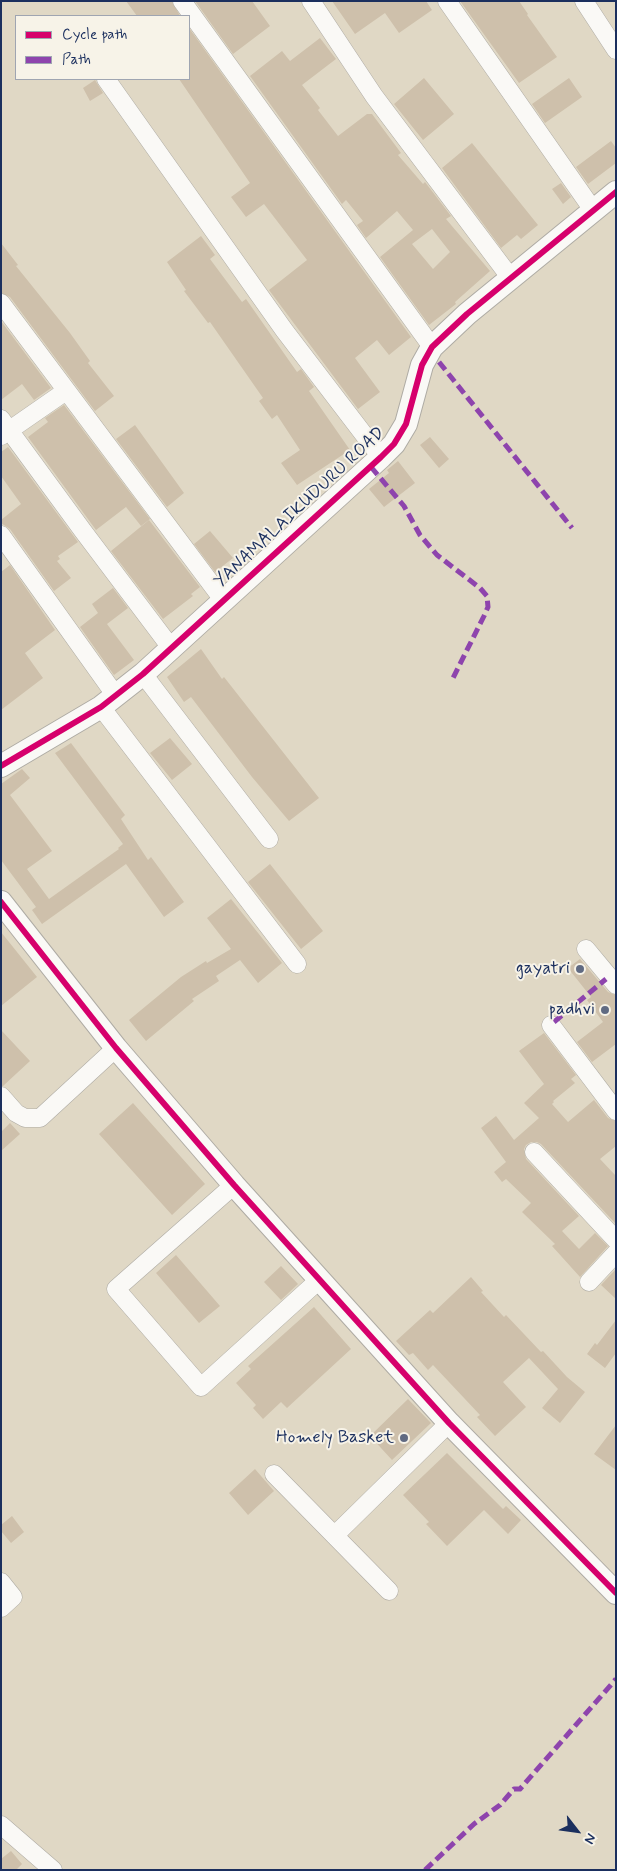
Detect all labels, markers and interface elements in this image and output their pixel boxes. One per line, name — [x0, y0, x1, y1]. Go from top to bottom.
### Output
legend — [15, 15, 190, 80]
text: Cycle path — [62, 25, 127, 45]
text: Path — [62, 50, 91, 70]
street label: YANAMALAIKUDURU ROAD — [210, 423, 390, 593]
place label: gayatri — [516, 958, 570, 980]
marker: gayatri — [574, 963, 586, 975]
place label: padhvi — [549, 999, 595, 1021]
marker: padhvi — [599, 1004, 611, 1016]
place label: Homely Basket — [276, 1427, 394, 1449]
marker: Homely Basket — [398, 1432, 410, 1444]
north arrow — [552, 1806, 602, 1856]
text: N — [580, 1830, 600, 1847]

